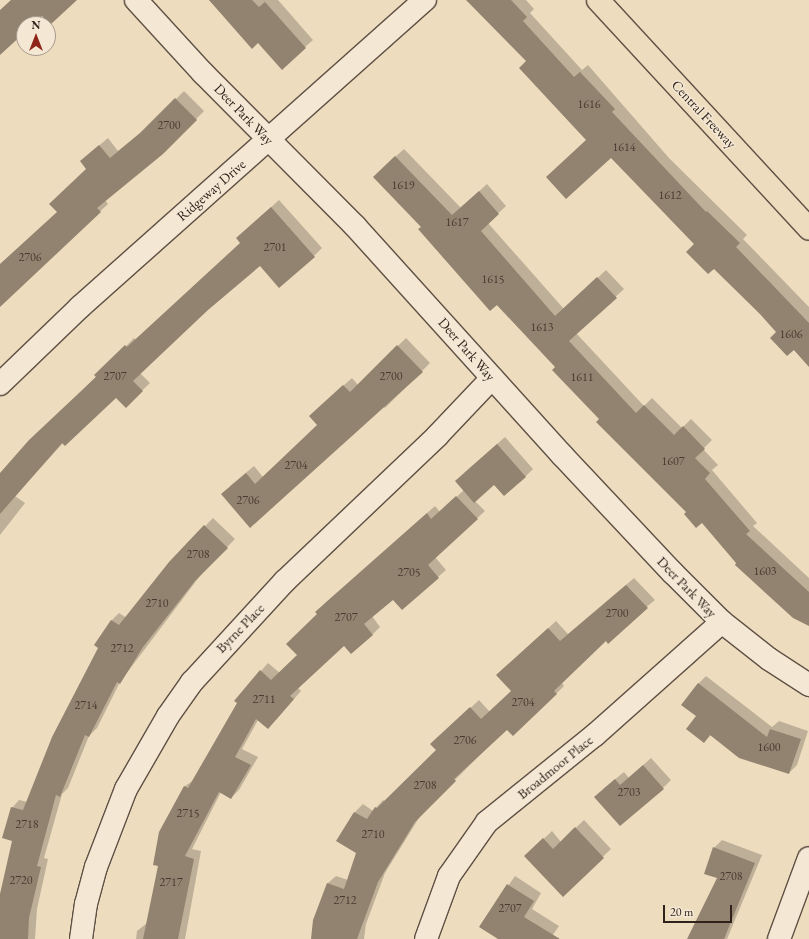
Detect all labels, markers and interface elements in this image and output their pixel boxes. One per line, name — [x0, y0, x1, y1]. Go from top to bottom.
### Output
north arrow — [16, 16, 56, 56]
text: N — [32, 18, 40, 32]
street label: Central Freeway — [668, 76, 740, 152]
street label: Deer Park Way — [211, 80, 277, 148]
house number: 1616 — [577, 98, 601, 112]
house number: 2700 — [157, 119, 181, 133]
house number: 1614 — [612, 141, 636, 155]
street label: Ridgeway Drive — [173, 156, 249, 224]
house number: 1619 — [391, 179, 415, 193]
house number: 1612 — [658, 189, 682, 203]
house number: 1617 — [445, 216, 469, 230]
house number: 2701 — [263, 241, 287, 255]
house number: 2706 — [18, 251, 42, 265]
house number: 1615 — [481, 273, 505, 287]
street label: Deer Park Way — [435, 314, 499, 384]
house number: 1613 — [530, 321, 554, 335]
house number: 1606 — [779, 328, 803, 342]
house number: 2707 — [103, 370, 127, 384]
house number: 2700 — [379, 370, 403, 384]
house number: 1611 — [570, 371, 594, 385]
house number: 1607 — [661, 455, 685, 469]
house number: 2704 — [284, 459, 308, 473]
house number: 2706 — [236, 494, 260, 508]
house number: 2708 — [186, 548, 210, 562]
street label: Deer Park Way — [654, 553, 720, 621]
house number: 1603 — [753, 565, 777, 579]
house number: 2705 — [397, 566, 421, 580]
house number: 2710 — [145, 597, 169, 611]
street label: Byrne Place — [212, 600, 268, 656]
house number: 2700 — [605, 607, 629, 621]
house number: 2707 — [334, 611, 358, 625]
house number: 2712 — [110, 642, 134, 656]
house number: 2711 — [252, 693, 276, 707]
house number: 2704 — [511, 696, 535, 710]
house number: 2714 — [74, 699, 98, 713]
street label: Broadmoor Place — [514, 732, 596, 802]
house number: 2706 — [453, 734, 477, 748]
house number: 1600 — [757, 741, 781, 755]
house number: 2708 — [413, 779, 437, 793]
house number: 2703 — [617, 786, 641, 800]
house number: 2715 — [176, 807, 200, 821]
house number: 2718 — [15, 818, 39, 832]
house number: 2710 — [361, 828, 385, 842]
house number: 2708 — [719, 870, 743, 884]
house number: 2720 — [9, 874, 33, 888]
house number: 2717 — [159, 876, 183, 890]
house number: 2712 — [333, 894, 357, 908]
scale bar — [665, 897, 734, 923]
house number: 2707 — [498, 902, 522, 916]
text: 20 m — [670, 904, 693, 920]

